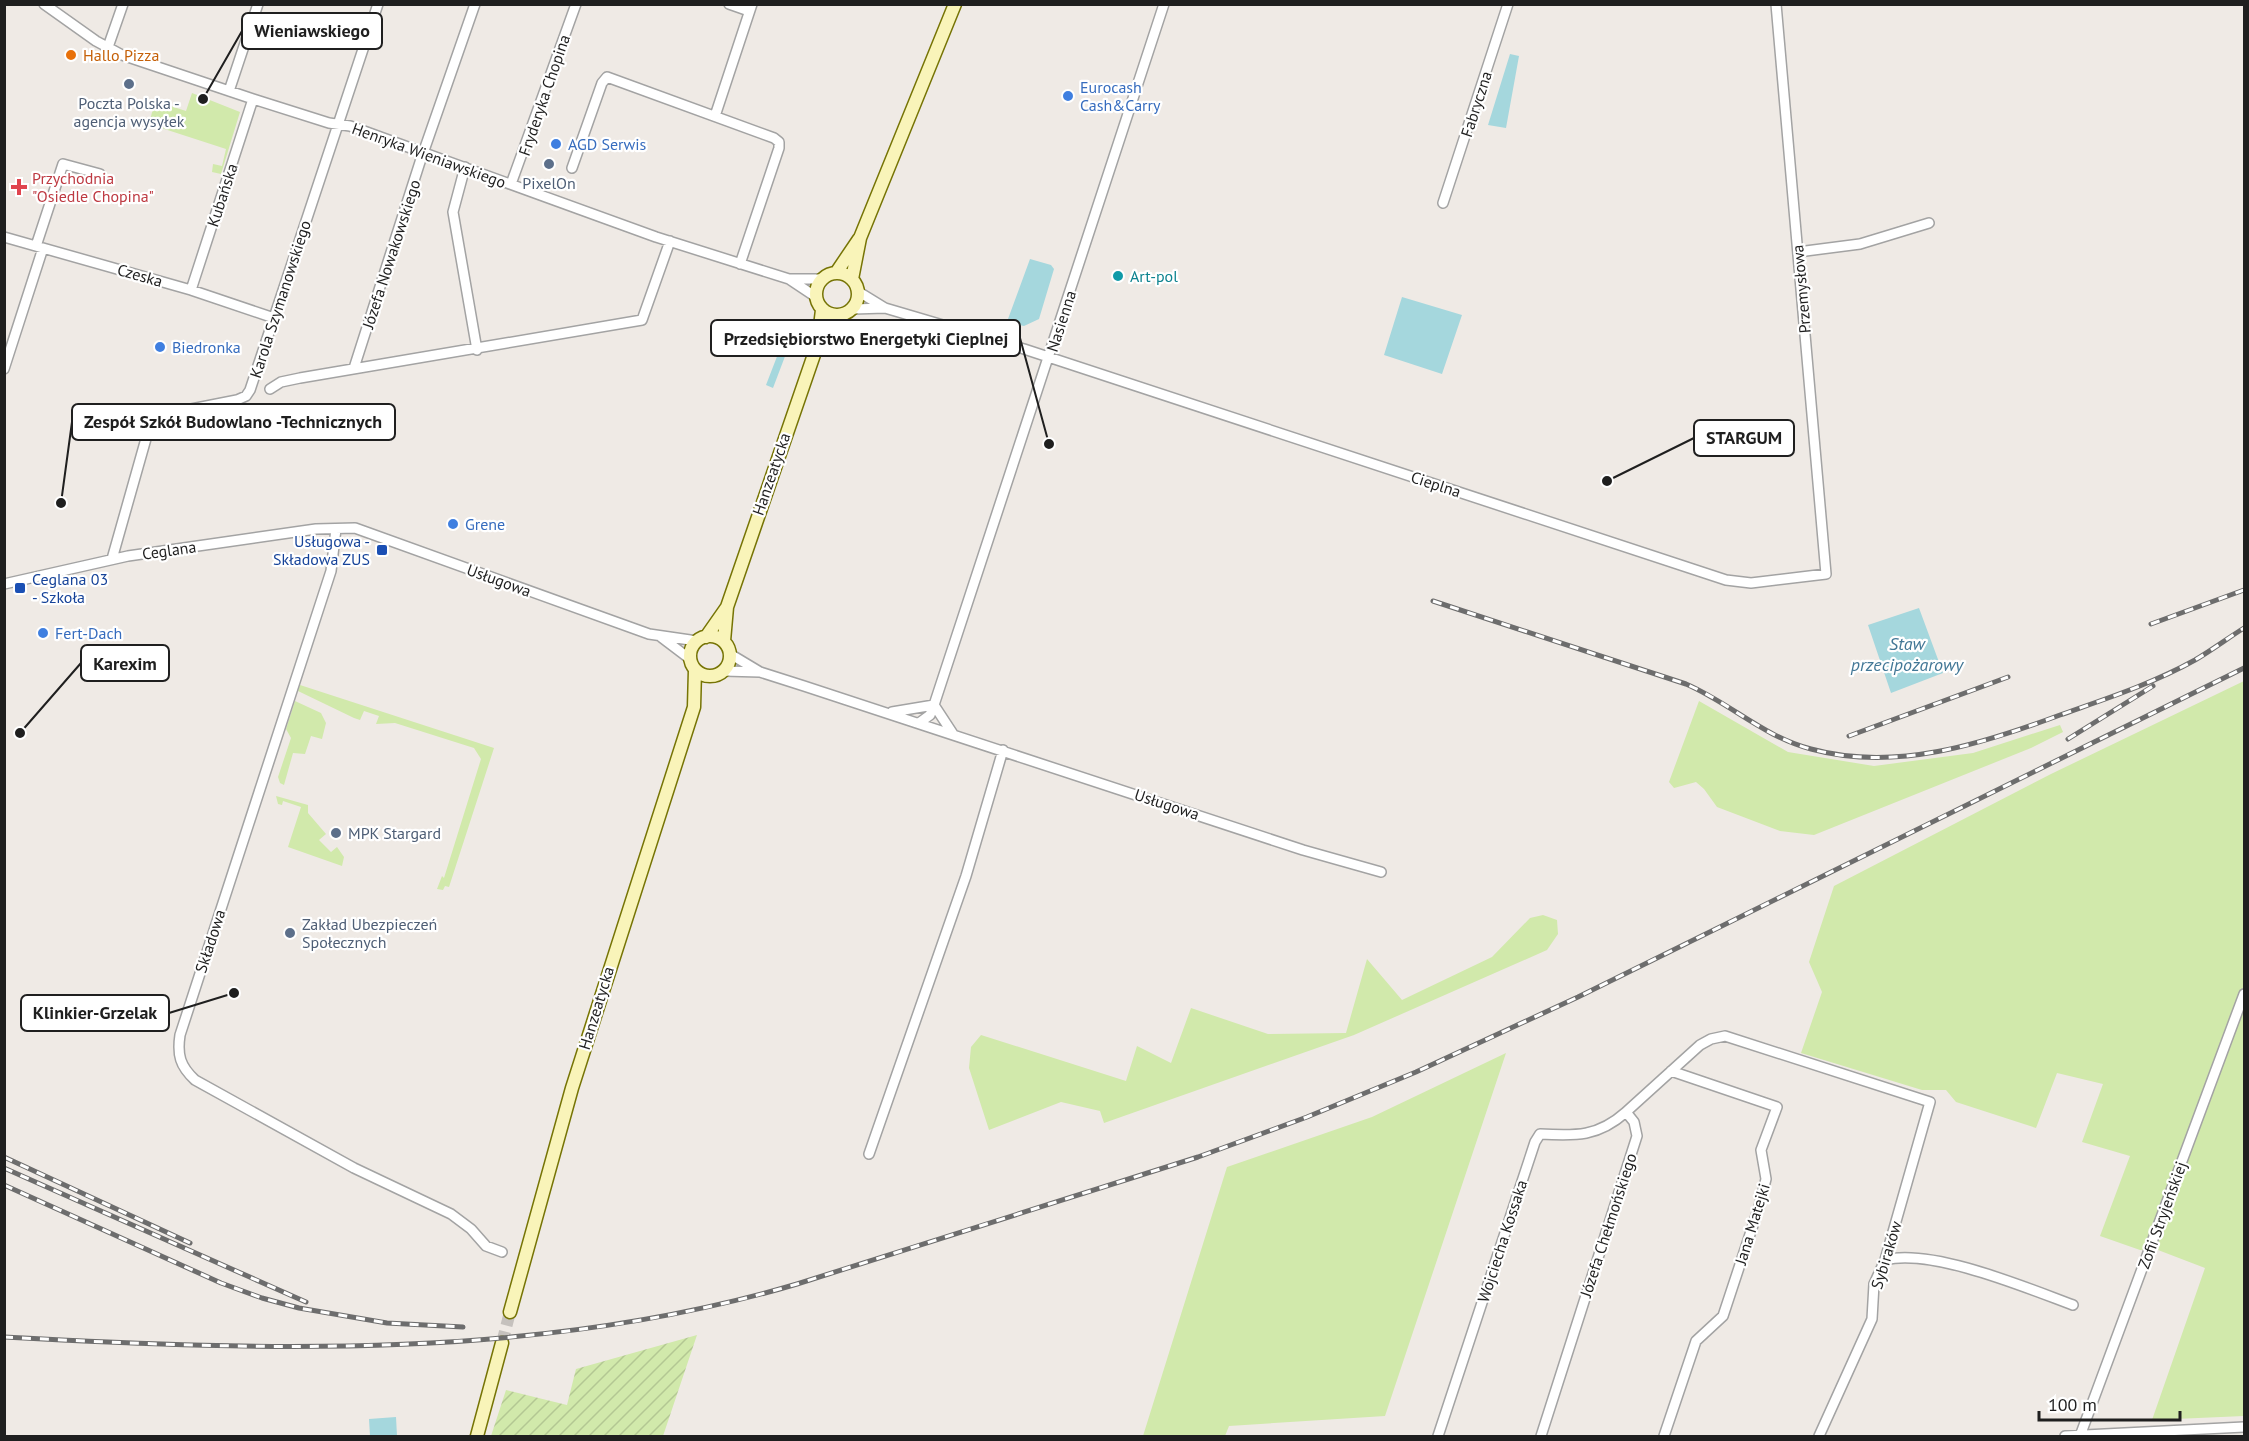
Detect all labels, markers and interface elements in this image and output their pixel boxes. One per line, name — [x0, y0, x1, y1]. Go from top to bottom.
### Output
callout: Wieniawskiego — [242, 13, 382, 49]
text: Wieniawskiego — [254, 19, 370, 42]
street label: Fryderyka Chopina — [514, 32, 574, 158]
place label: Hallo Pizza — [83, 45, 159, 65]
marker: Hallo Pizza — [64, 48, 78, 62]
street label: Fabryczna — [1456, 68, 1496, 140]
marker: Poczta Polska - agencja wysyłek — [122, 77, 136, 91]
place label: Eurocash Cash&Carry — [1080, 77, 1161, 115]
marker: Eurocash Cash&Carry — [1061, 89, 1075, 103]
place label: Poczta Polska - agencja wysyłek — [73, 93, 185, 131]
street label: Henryka Wieniawskiego — [349, 118, 509, 192]
place label: AGD Serwis — [568, 134, 647, 154]
marker: AGD Serwis — [549, 137, 563, 151]
marker: PixelOn — [542, 157, 556, 171]
street label: Kubańska — [202, 161, 242, 229]
place label: Przychodnia "Osiedle Chopina" — [32, 168, 154, 206]
place label: PixelOn — [522, 173, 576, 193]
street label: Józefa Nowakowskiego — [357, 177, 425, 332]
marker: Przychodnia "Osiedle Chopina" — [10, 178, 28, 196]
street label: Karola Szymanowskiego — [245, 218, 315, 380]
street label: Przemysłowa — [1787, 244, 1815, 334]
street label: Czeska — [115, 259, 165, 291]
place label: Art-pol — [1130, 266, 1178, 286]
marker: Art-pol — [1111, 269, 1125, 283]
street label: Nasienna — [1042, 288, 1080, 354]
callout: Przedsiębiorstwo Energetyki Cieplnej — [711, 320, 1020, 356]
text: Przedsiębiorstwo Energetyki Cieplnej — [724, 327, 1008, 350]
place label: Biedronka — [172, 337, 241, 357]
marker: Biedronka — [153, 340, 167, 354]
callout: Zespół Szkół Budowlano -Technicznych — [72, 404, 395, 440]
text: Zespół Szkół Budowlano -Technicznych — [84, 410, 382, 433]
callout: STARGUM — [1694, 420, 1794, 456]
text: STARGUM — [1706, 426, 1782, 449]
street label: Hanzeatycka — [748, 430, 794, 518]
street label: Cieplna — [1408, 467, 1464, 501]
place label: Grene — [465, 514, 505, 534]
marker: Grene — [446, 517, 460, 531]
place label: Usługowa - Składowa ZUS — [273, 531, 370, 569]
street label: Ceglana — [141, 536, 197, 564]
marker: Usługowa - Składowa ZUS — [375, 543, 389, 557]
street label: Usługowa — [464, 559, 534, 601]
place label: Ceglana 03 - Szkoła — [32, 569, 108, 607]
marker: Ceglana 03 - Szkoła — [13, 581, 27, 595]
place label: Fert-Dach — [55, 623, 122, 643]
marker: Fert-Dach — [36, 626, 50, 640]
water label: Staw przecipożarowy — [1850, 632, 1964, 676]
callout: Karexim — [81, 645, 169, 681]
text: Karexim — [93, 652, 157, 675]
street label: Usługowa — [1132, 784, 1202, 824]
place label: MPK Stargard — [348, 823, 441, 843]
marker: MPK Stargard — [329, 826, 343, 840]
street label: Składowa — [190, 907, 230, 975]
place label: Zakład Ubezpieczeń Społecznych — [302, 914, 437, 952]
marker: Zakład Ubezpieczeń Społecznych — [283, 926, 297, 940]
street label: Hanzeatycka — [574, 964, 618, 1052]
callout: Klinkier-Grzelak — [21, 995, 169, 1031]
text: Klinkier-Grzelak — [33, 1001, 157, 1024]
street label: Józefa Chełmońskiego — [1575, 1151, 1641, 1300]
street label: Zofii Stryjeńskiej — [2133, 1159, 2191, 1271]
street label: Wojciecha Kossaka — [1473, 1177, 1531, 1305]
street label: Jana Matejki — [1730, 1181, 1774, 1268]
street label: Sybiraków — [1866, 1218, 1906, 1291]
scale bar — [2039, 1384, 2180, 1422]
text: 100 m — [2048, 1393, 2097, 1416]

